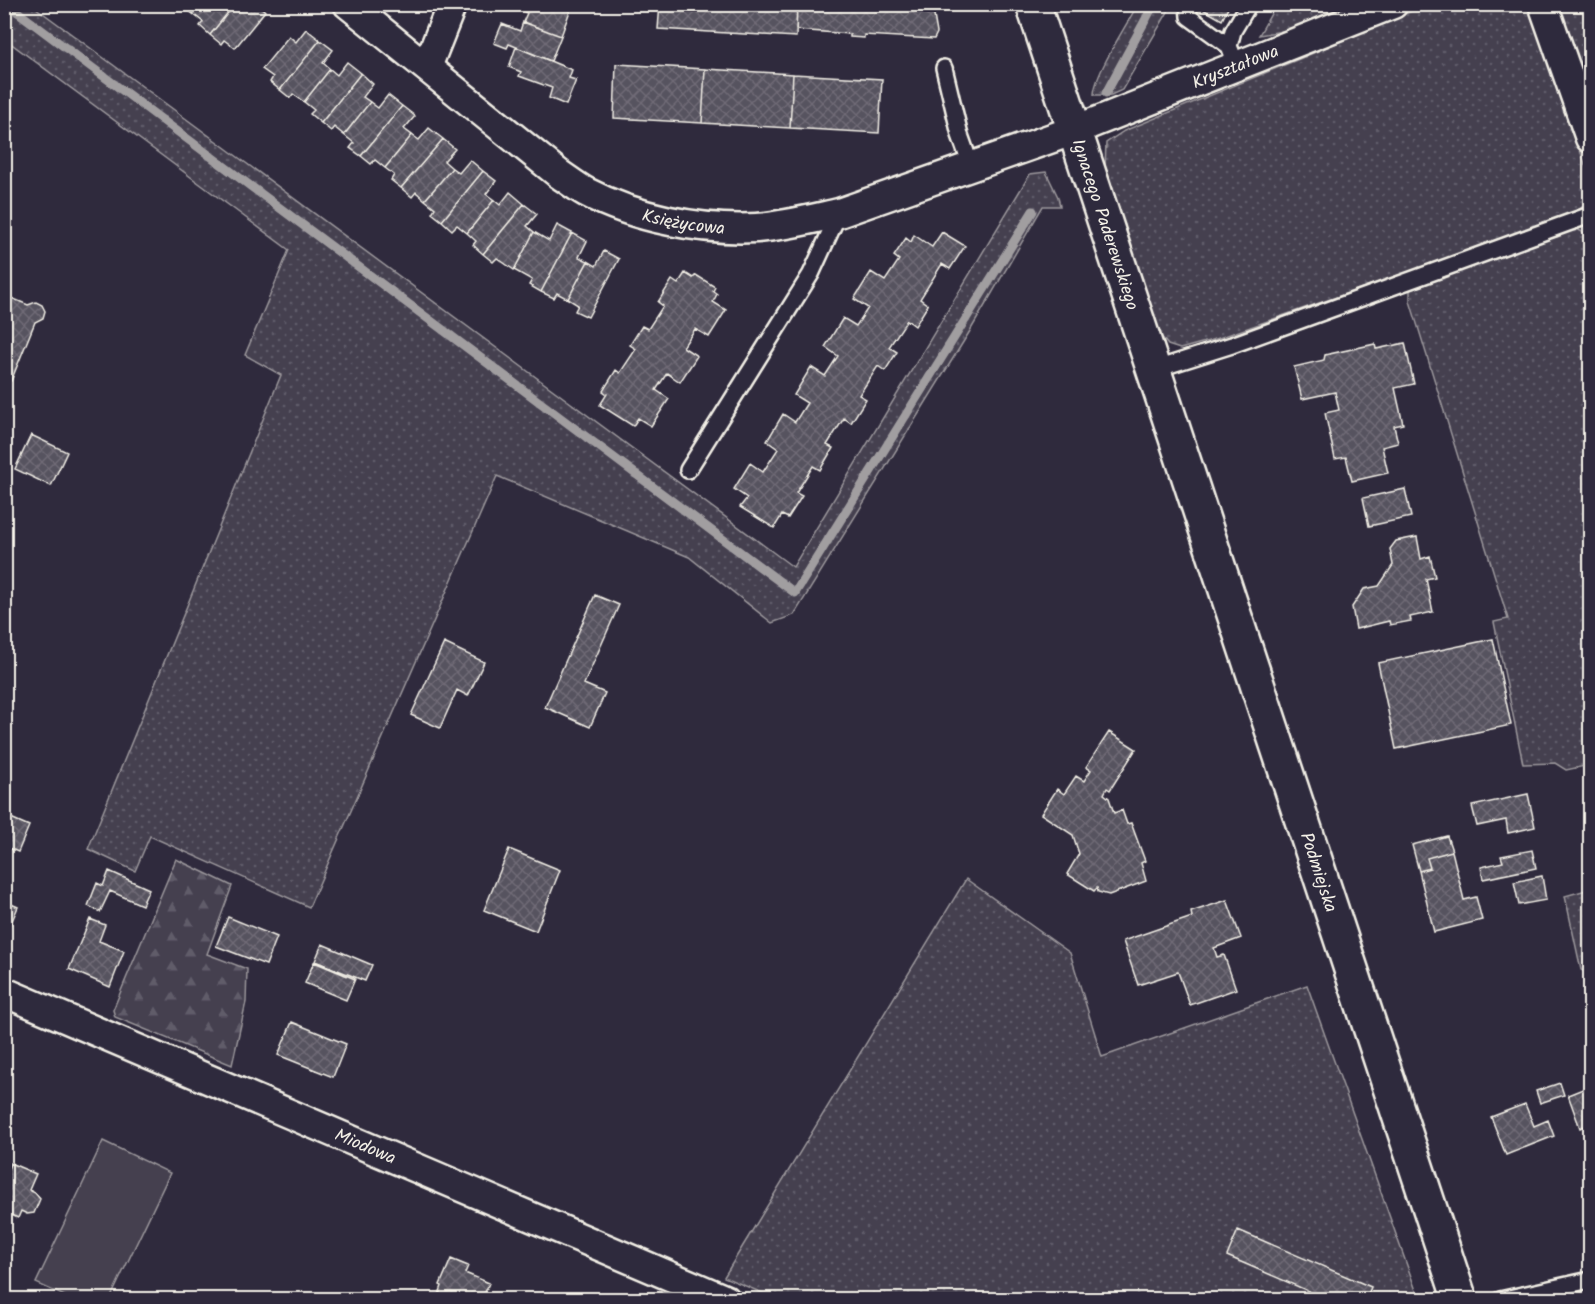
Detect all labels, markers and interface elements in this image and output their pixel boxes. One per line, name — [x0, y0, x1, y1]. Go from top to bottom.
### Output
street label: Kryształowa — [1188, 38, 1284, 98]
street label: Ignacego Paderewskiego — [1062, 135, 1146, 314]
street label: Księżycowa — [638, 202, 726, 244]
street label: Podmiejska — [1291, 829, 1344, 916]
street label: Miodowa — [330, 1122, 400, 1174]

